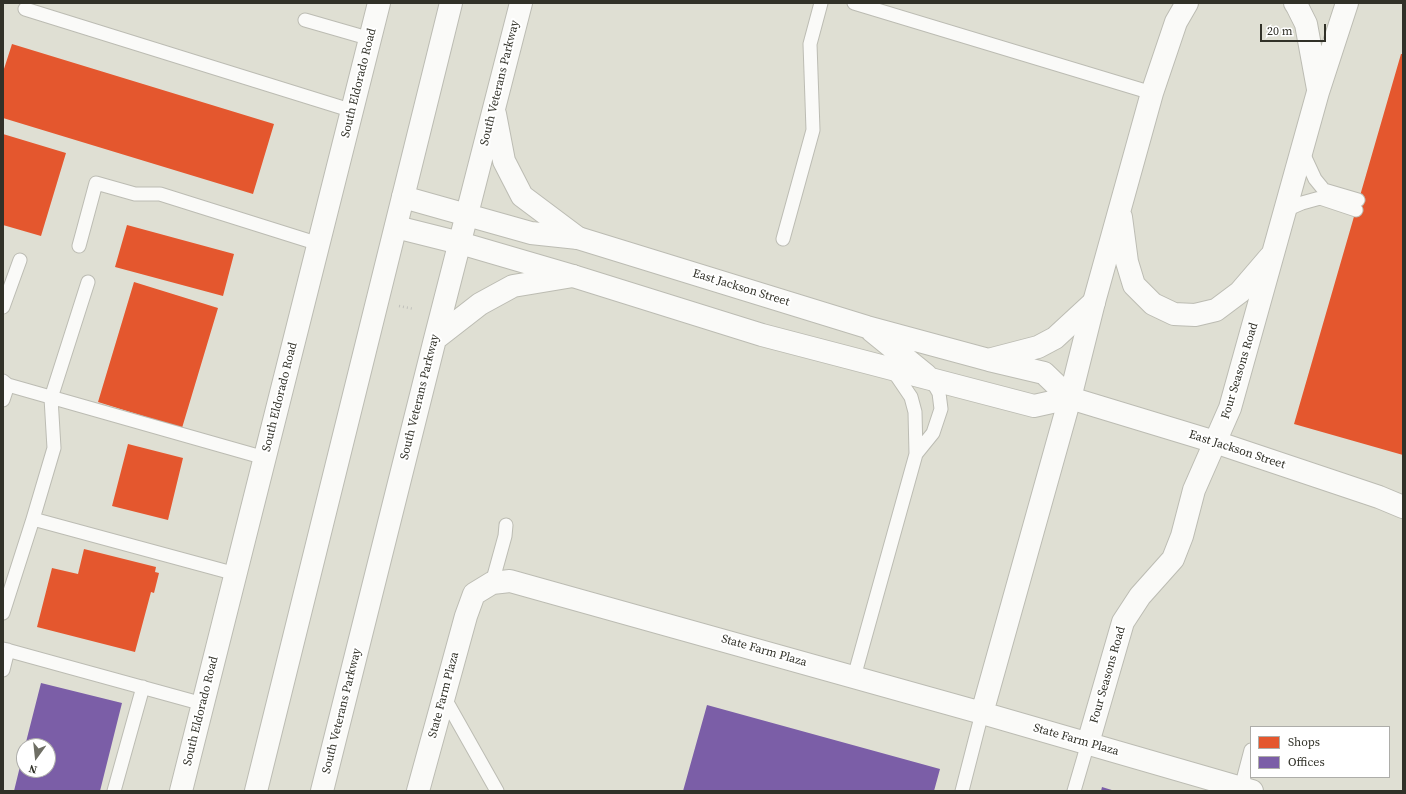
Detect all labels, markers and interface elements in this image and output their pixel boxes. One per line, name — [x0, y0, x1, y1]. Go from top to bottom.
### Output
scale bar — [1262, 16, 1328, 42]
street label: South Veterans Parkway — [477, 19, 523, 147]
text: 20 m — [1267, 23, 1293, 39]
street label: South Eldorado Road — [338, 27, 380, 139]
street label: East Jackson Street — [691, 266, 791, 310]
street label: Four Seasons Road — [1218, 321, 1262, 421]
street label: South Veterans Parkway — [397, 333, 443, 461]
street label: South Eldorado Road — [259, 341, 301, 453]
street label: East Jackson Street — [1187, 428, 1287, 472]
street label: Four Seasons Road — [1087, 625, 1129, 725]
street label: State Farm Plaza — [720, 632, 808, 670]
street label: South Veterans Parkway — [319, 647, 365, 775]
street label: State Farm Plaza — [426, 651, 462, 739]
street label: South Eldorado Road — [180, 655, 222, 767]
street label: State Farm Plaza — [1032, 721, 1120, 759]
legend — [1250, 726, 1390, 778]
text: Shops — [1288, 734, 1320, 750]
north arrow — [16, 738, 56, 778]
text: Offices — [1288, 754, 1325, 770]
text: N — [27, 761, 39, 777]

